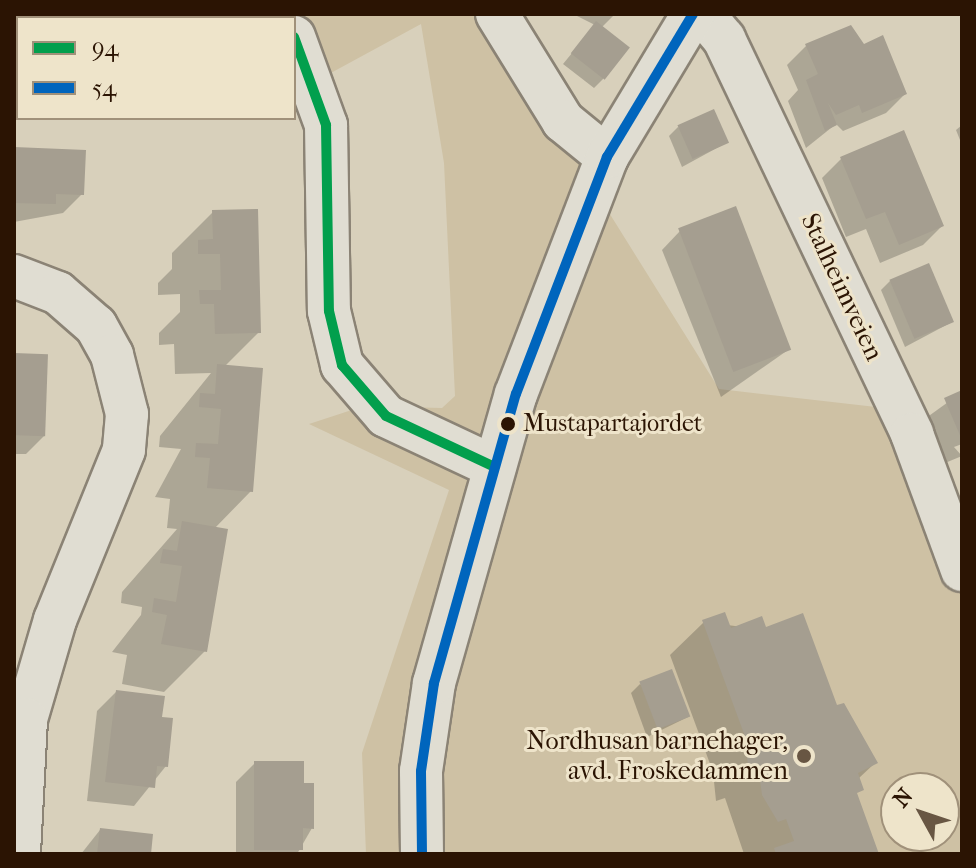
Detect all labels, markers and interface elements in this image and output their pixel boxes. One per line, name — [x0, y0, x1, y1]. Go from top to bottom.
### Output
legend — [16, 16, 296, 120]
text: 94 — [92, 34, 119, 62]
text: 54 — [92, 74, 117, 102]
street label: Stalheimveien — [794, 208, 890, 366]
place label: Mustapartajordet — [523, 410, 702, 438]
marker: Mustapartajordet — [500, 416, 516, 432]
place label: Nordhusan barnehager, avd. Froskedammen — [526, 725, 788, 786]
marker: Nordhusan barnehager, avd. Froskedammen — [795, 747, 813, 765]
north arrow — [880, 772, 960, 852]
text: N — [888, 783, 918, 813]

